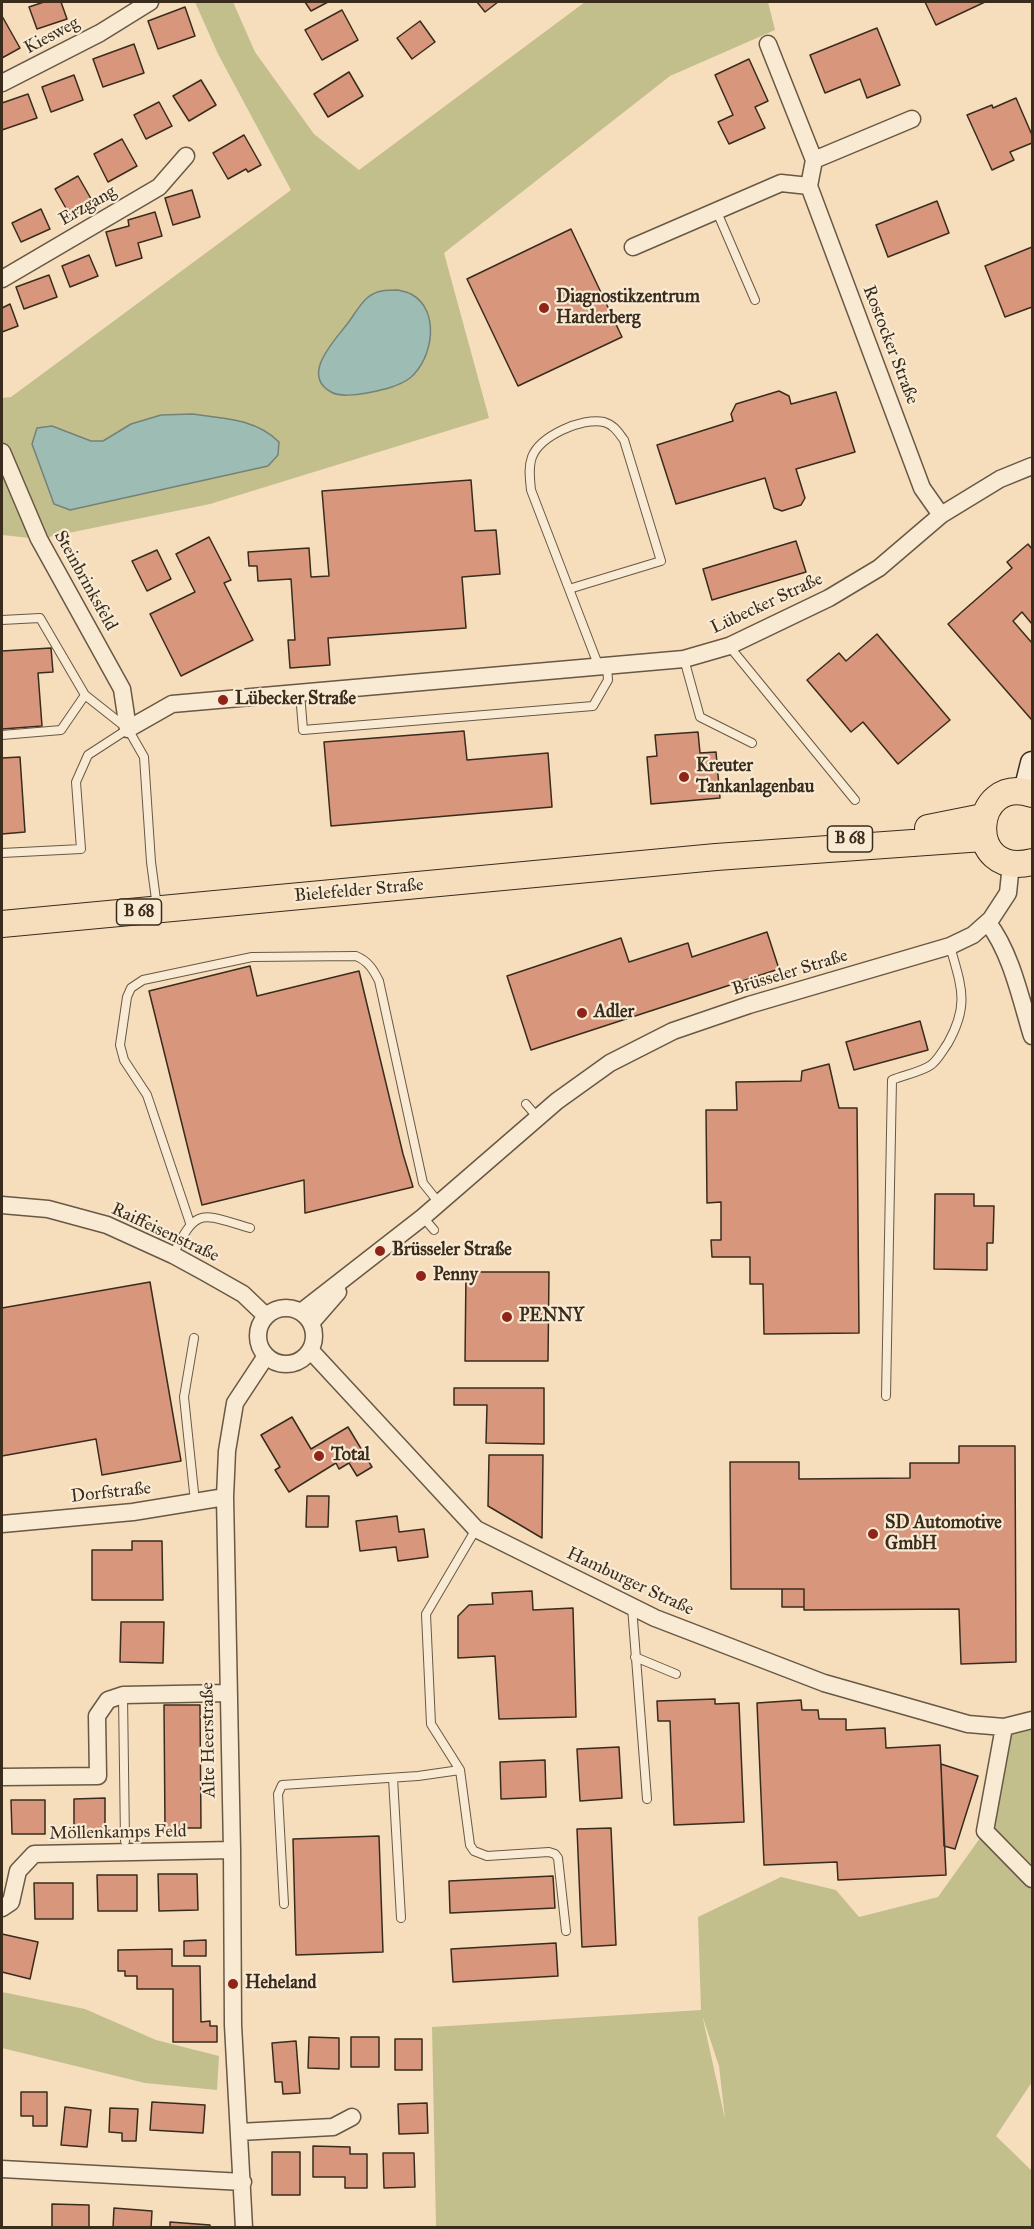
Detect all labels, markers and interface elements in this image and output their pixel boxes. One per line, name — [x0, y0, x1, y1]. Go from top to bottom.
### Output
street label: Kiesweg — [21, 13, 83, 59]
street label: Erzgang — [56, 181, 120, 231]
street label: Rostocker Straße — [857, 282, 923, 408]
place label: Diagnostikzentrum Harderberg — [556, 287, 700, 330]
marker: Diagnostikzentrum Harderberg — [537, 301, 551, 315]
street label: Steinbrinksfeld — [49, 527, 121, 635]
street label: Lübecker Straße — [708, 569, 826, 639]
place label: Lübecker Straße — [235, 689, 356, 711]
marker: Lübecker Straße — [216, 693, 230, 707]
place label: Kreuter Tankanlagenbau — [696, 756, 814, 798]
marker: Kreuter Tankanlagenbau — [677, 770, 691, 784]
road number: B 68 — [828, 826, 872, 852]
street label: Bielefelder Straße — [293, 875, 425, 907]
road number: B 68 — [116, 899, 162, 925]
street label: Brüsseler Straße — [730, 945, 850, 1001]
place label: Adler — [594, 1002, 634, 1024]
marker: Adler — [575, 1006, 589, 1020]
street label: Raiffeisenstraße — [108, 1199, 222, 1267]
place label: Brüsseler Straße — [392, 1240, 512, 1262]
marker: Brüsseler Straße — [373, 1244, 387, 1258]
place label: Penny — [433, 1265, 478, 1287]
marker: Penny — [414, 1269, 428, 1283]
place label: PENNY — [519, 1306, 584, 1328]
marker: PENNY — [500, 1310, 514, 1324]
place label: Total — [331, 1445, 370, 1467]
marker: Total — [312, 1449, 326, 1463]
street label: Dorfstraße — [70, 1478, 152, 1508]
place label: SD Automotive GmbH — [885, 1513, 1002, 1556]
marker: SD Automotive GmbH — [866, 1527, 880, 1541]
street label: Hamburger Straße — [563, 1543, 697, 1621]
street label: Alte Heerstraße — [197, 1682, 221, 1798]
street label: Möllenkamps Feld — [49, 1821, 187, 1845]
place label: Heheland — [245, 1973, 317, 1995]
marker: Heheland — [226, 1977, 240, 1991]

